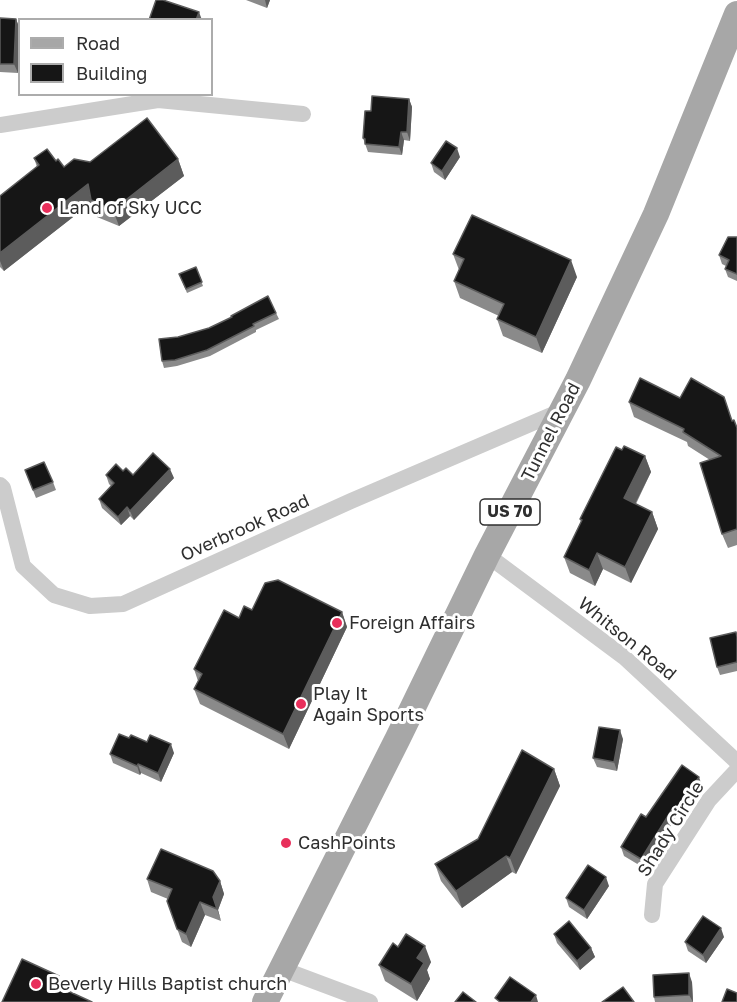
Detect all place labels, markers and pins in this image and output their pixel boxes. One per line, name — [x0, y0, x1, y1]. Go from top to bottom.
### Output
place label: Land of Sky UCC — [59, 197, 202, 219]
marker: Land of Sky UCC — [40, 201, 54, 215]
place label: Foreign Affairs — [349, 612, 475, 634]
marker: Foreign Affairs — [330, 616, 344, 630]
place label: Play It Again Sports — [313, 683, 424, 726]
marker: Play It Again Sports — [294, 697, 308, 711]
place label: CashPoints — [298, 832, 396, 854]
marker: CashPoints — [279, 836, 293, 850]
place label: Beverly Hills Baptist church — [48, 973, 287, 995]
marker: Beverly Hills Baptist church — [29, 977, 43, 991]

